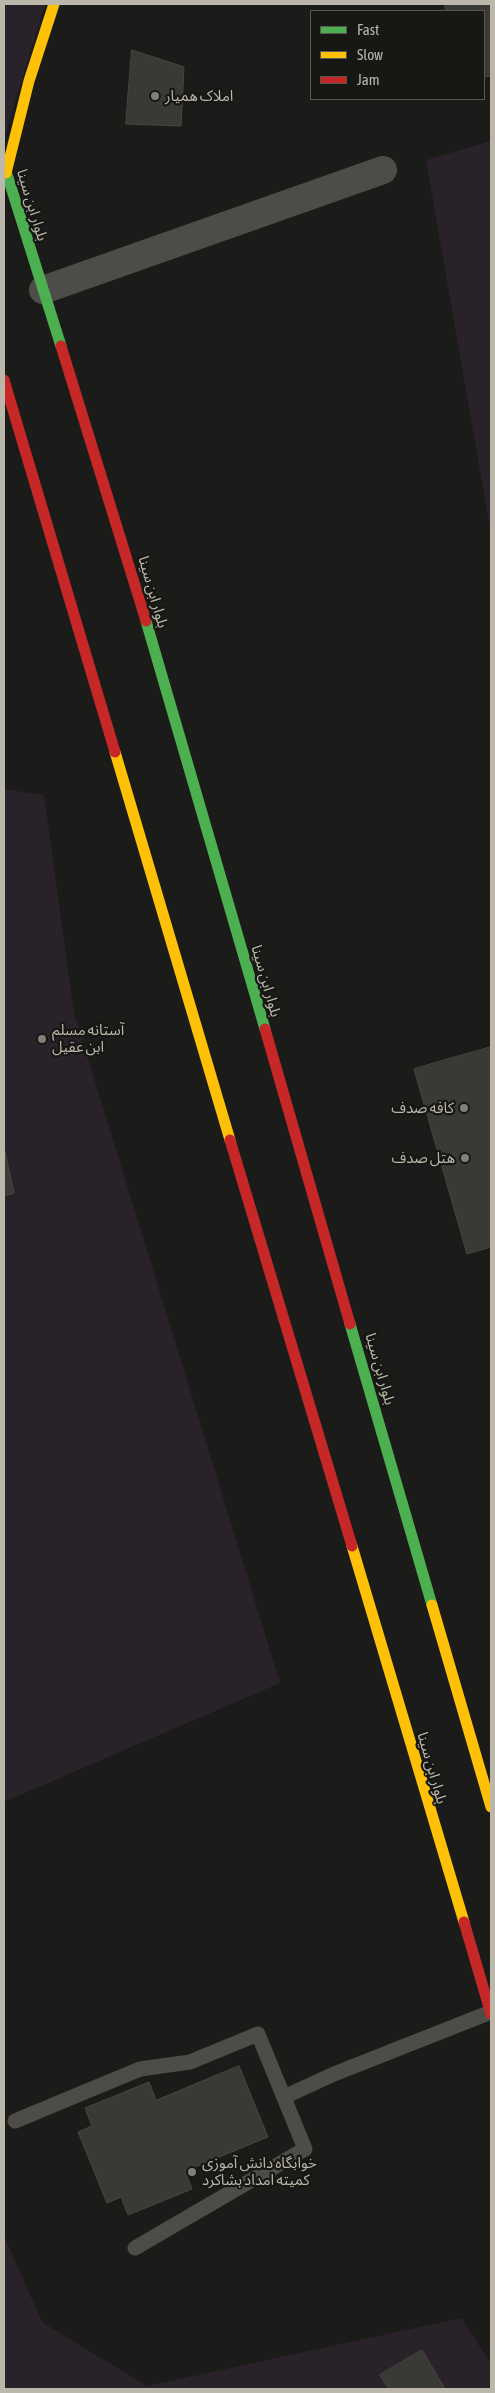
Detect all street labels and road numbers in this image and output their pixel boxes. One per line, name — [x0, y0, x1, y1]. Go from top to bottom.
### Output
street label: بلوار ابن سینا — [13, 167, 51, 243]
street label: بلوار ابن سینا — [134, 554, 172, 630]
street label: بلوار ابن سینا — [247, 943, 285, 1019]
street label: بلوار ابن سینا — [361, 1331, 399, 1407]
street label: بلوار ابن سینا — [413, 1730, 451, 1806]

